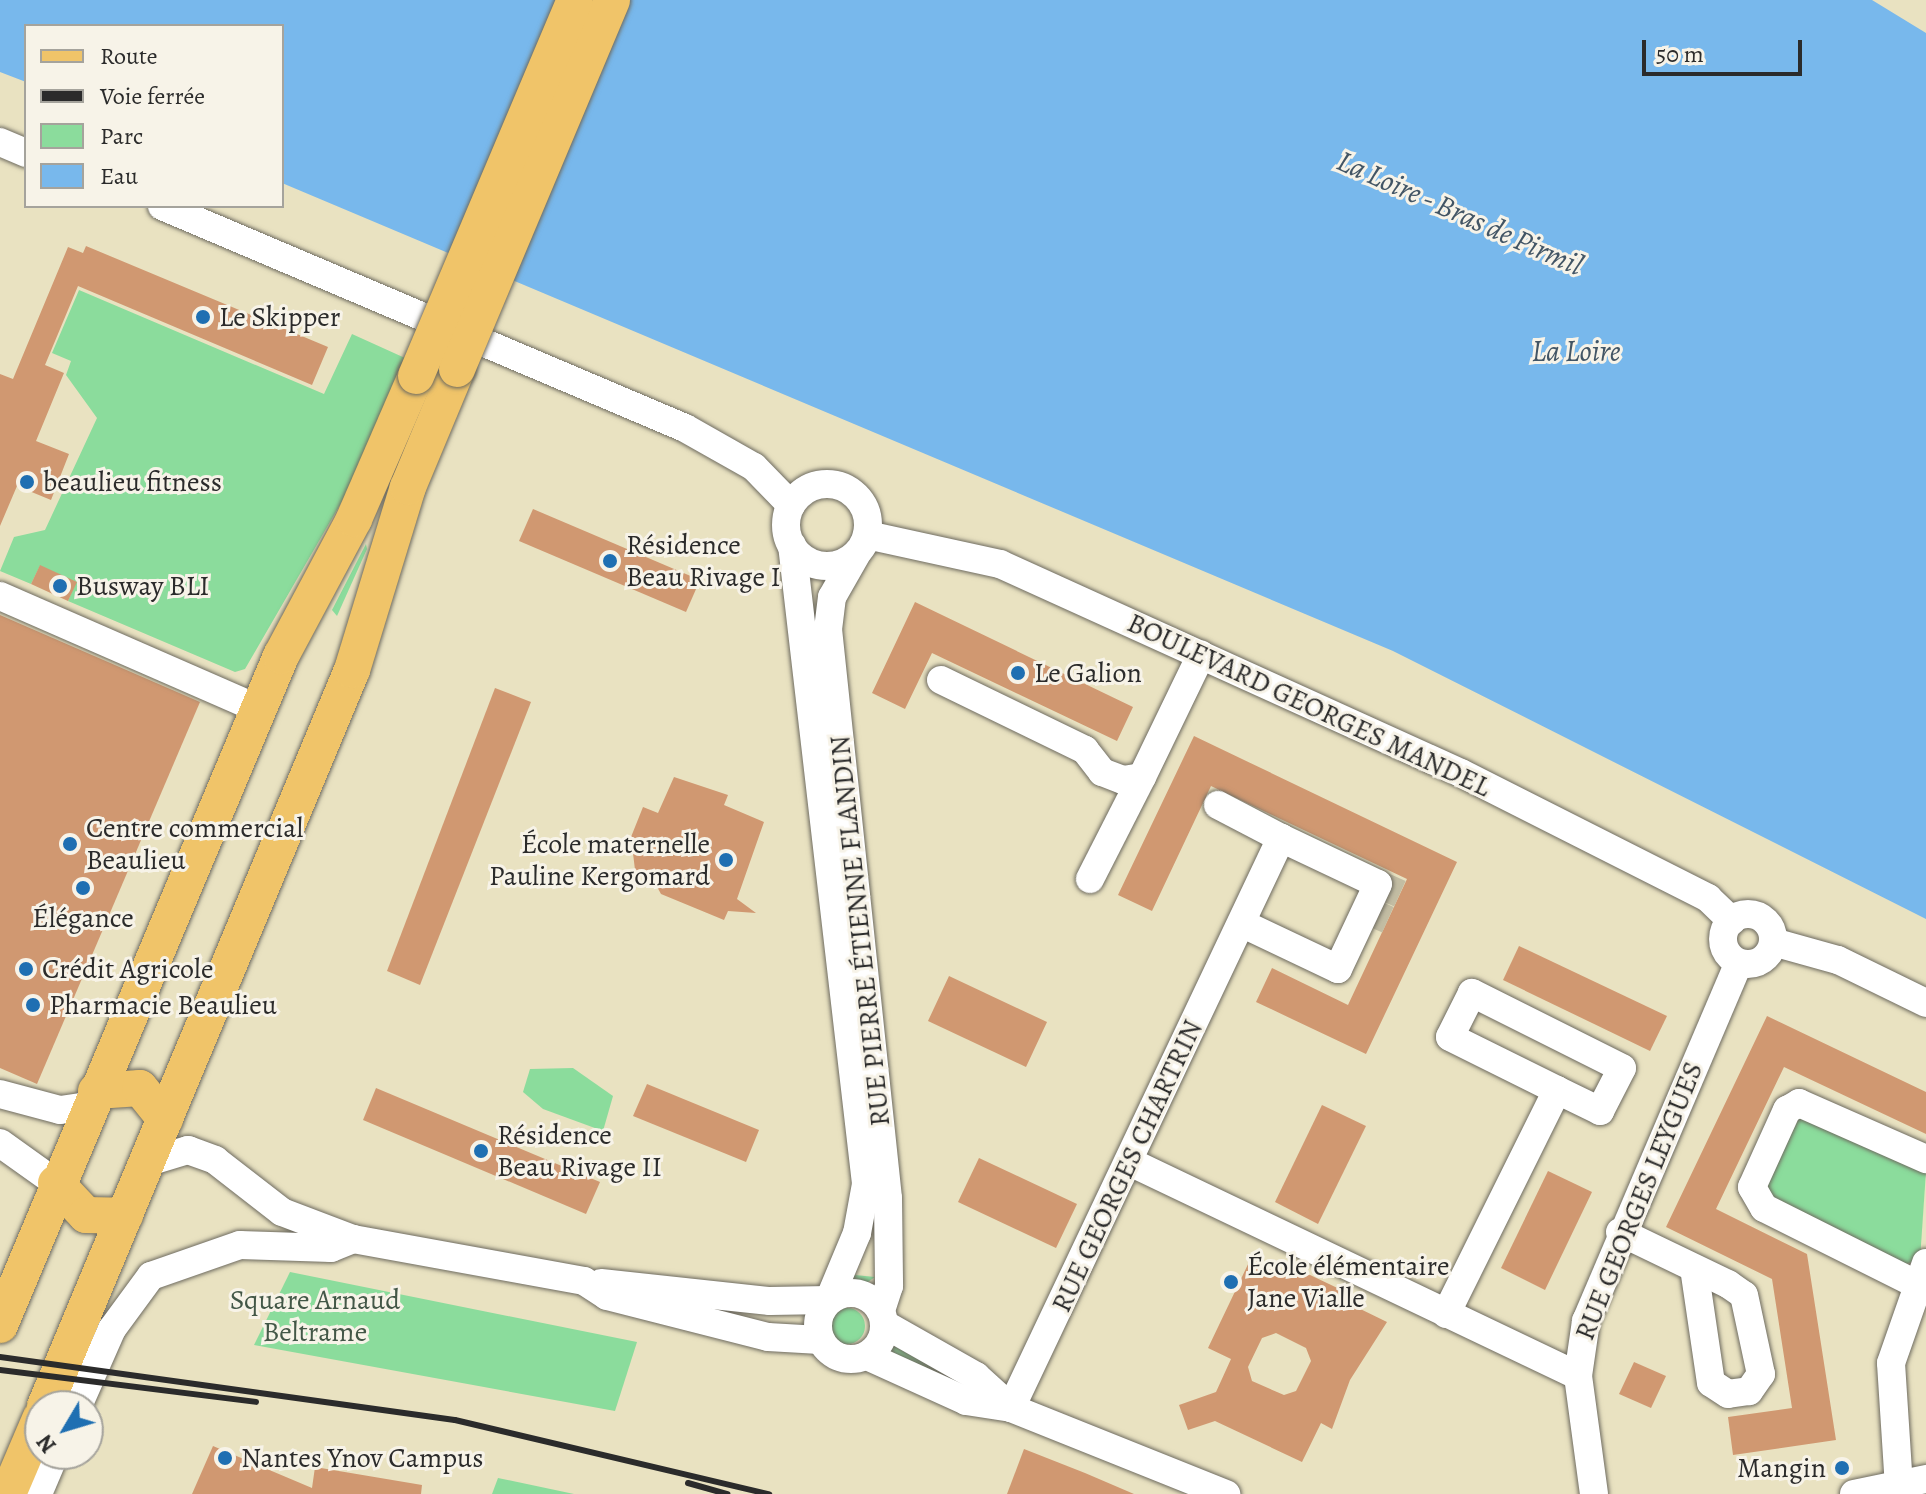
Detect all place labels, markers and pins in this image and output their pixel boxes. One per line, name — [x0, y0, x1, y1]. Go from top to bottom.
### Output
place label: Le Skipper — [219, 300, 340, 334]
marker: Le Skipper — [194, 308, 212, 326]
place label: beaulieu fitness — [43, 465, 222, 499]
marker: beaulieu fitness — [18, 473, 36, 491]
place label: Résidence Beau Rivage I — [626, 528, 781, 594]
marker: Résidence Beau Rivage I — [601, 552, 619, 570]
place label: Busway BLI — [76, 569, 209, 603]
marker: Busway BLI — [51, 577, 69, 595]
place label: Le Galion — [1034, 656, 1142, 690]
marker: Le Galion — [1009, 664, 1027, 682]
place label: Centre commercial Beaulieu — [86, 811, 303, 877]
place label: École maternelle Pauline Kergomard — [489, 827, 710, 893]
marker: Centre commercial Beaulieu — [61, 835, 79, 853]
marker: École maternelle Pauline Kergomard — [717, 851, 735, 869]
marker: Élégance — [74, 879, 92, 897]
place label: Élégance — [32, 901, 134, 935]
place label: Crédit Agricole — [42, 952, 213, 986]
marker: Crédit Agricole — [17, 960, 35, 978]
place label: Pharmacie Beaulieu — [49, 988, 277, 1022]
marker: Pharmacie Beaulieu — [24, 996, 42, 1014]
place label: Résidence Beau Rivage II — [497, 1118, 662, 1184]
marker: Résidence Beau Rivage II — [472, 1142, 490, 1160]
place label: École élémentaire Jane Vialle — [1247, 1249, 1449, 1315]
marker: École élémentaire Jane Vialle — [1222, 1273, 1240, 1291]
place label: Nantes Ynov Campus — [241, 1441, 483, 1475]
marker: Nantes Ynov Campus — [216, 1449, 234, 1467]
place label: Mangin — [1737, 1451, 1826, 1485]
marker: Mangin — [1833, 1459, 1851, 1477]

